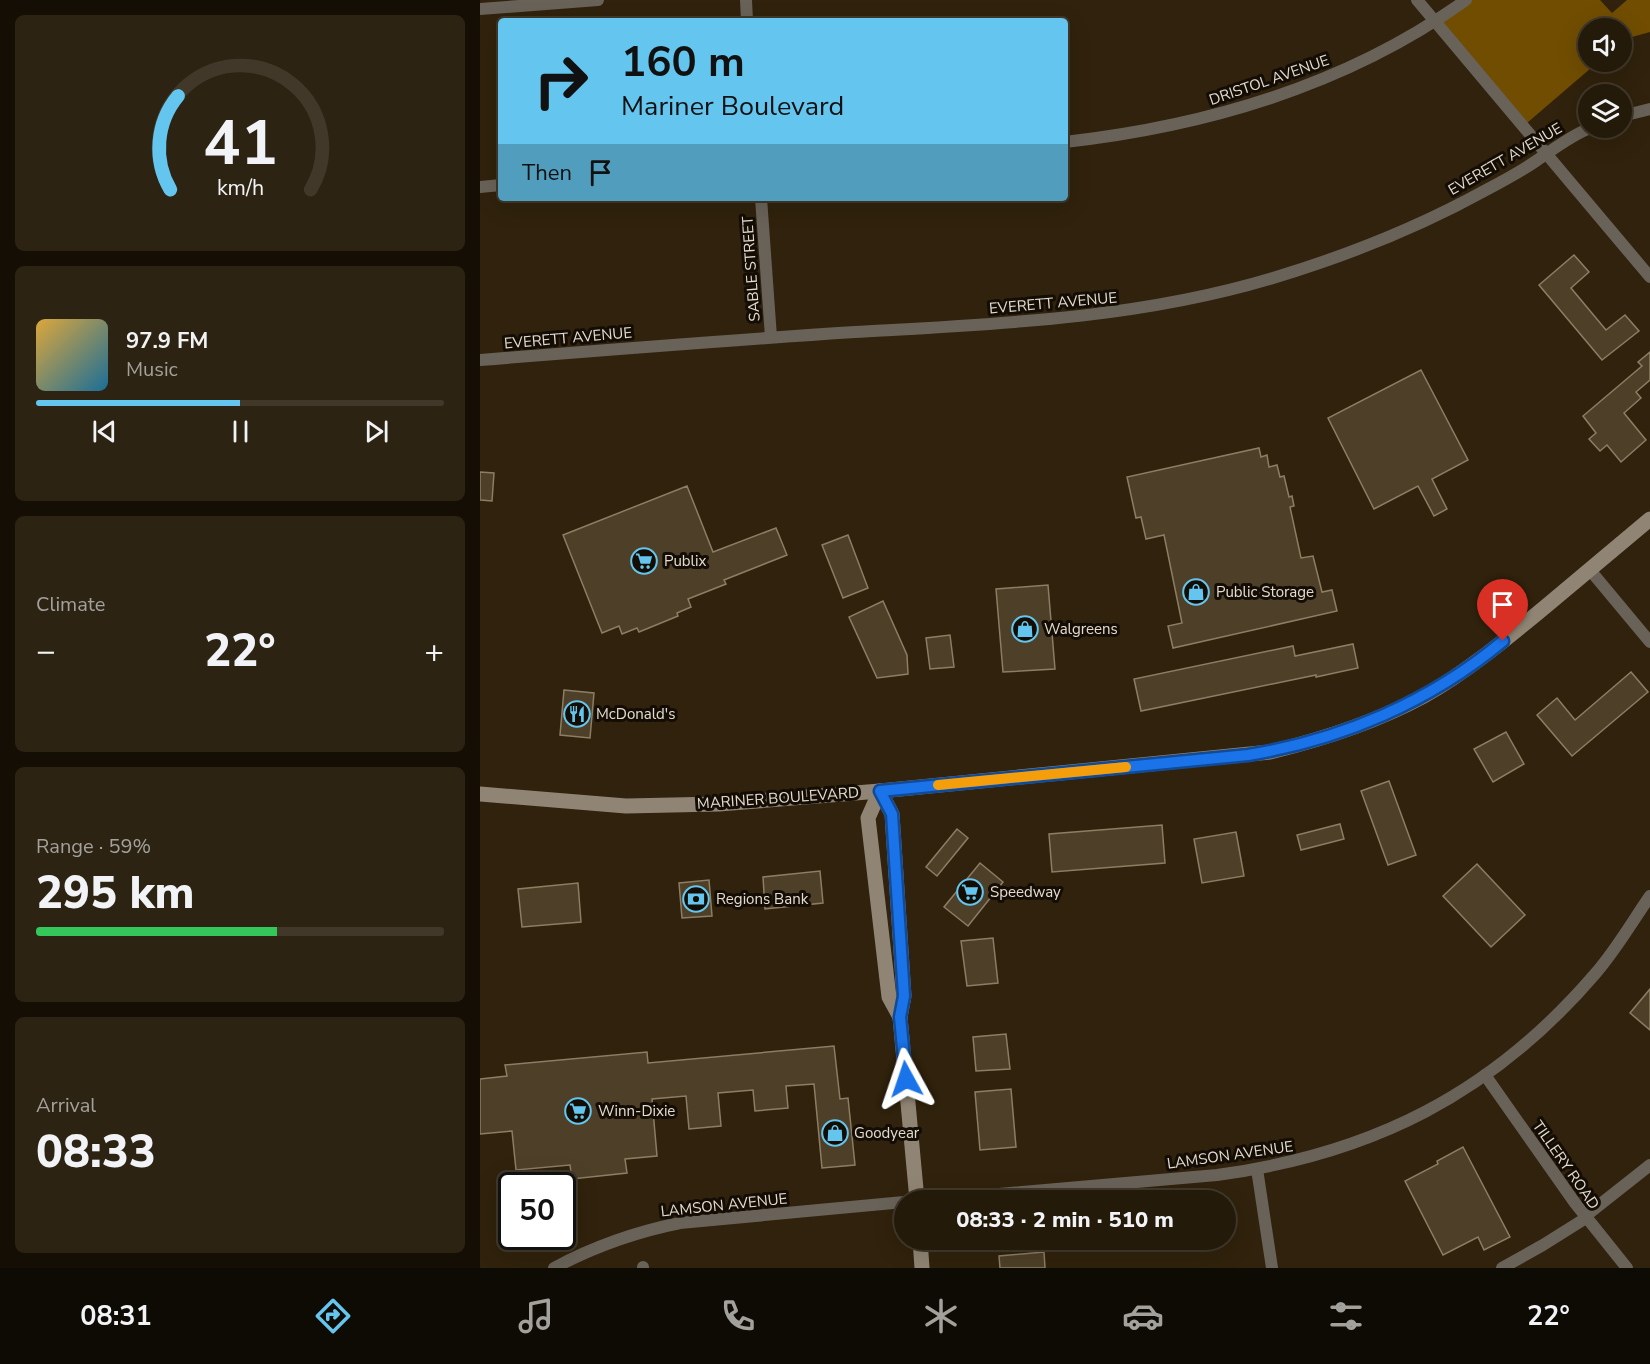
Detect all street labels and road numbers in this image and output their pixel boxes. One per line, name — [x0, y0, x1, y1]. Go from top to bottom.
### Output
street label: DRISTOL AVENUE — [1206, 50, 1332, 110]
street label: EVERETT AVENUE — [1444, 118, 1566, 200]
street label: SABLE STREET — [737, 216, 765, 322]
street label: EVERETT AVENUE — [988, 287, 1118, 319]
street label: EVERETT AVENUE — [503, 322, 633, 354]
street label: MARINER BOULEVARD — [696, 782, 860, 814]
street label: TILLERY ROAD — [1528, 1117, 1604, 1213]
street label: LAMSON AVENUE — [1166, 1136, 1294, 1174]
street label: LAMSON AVENUE — [660, 1188, 788, 1222]

